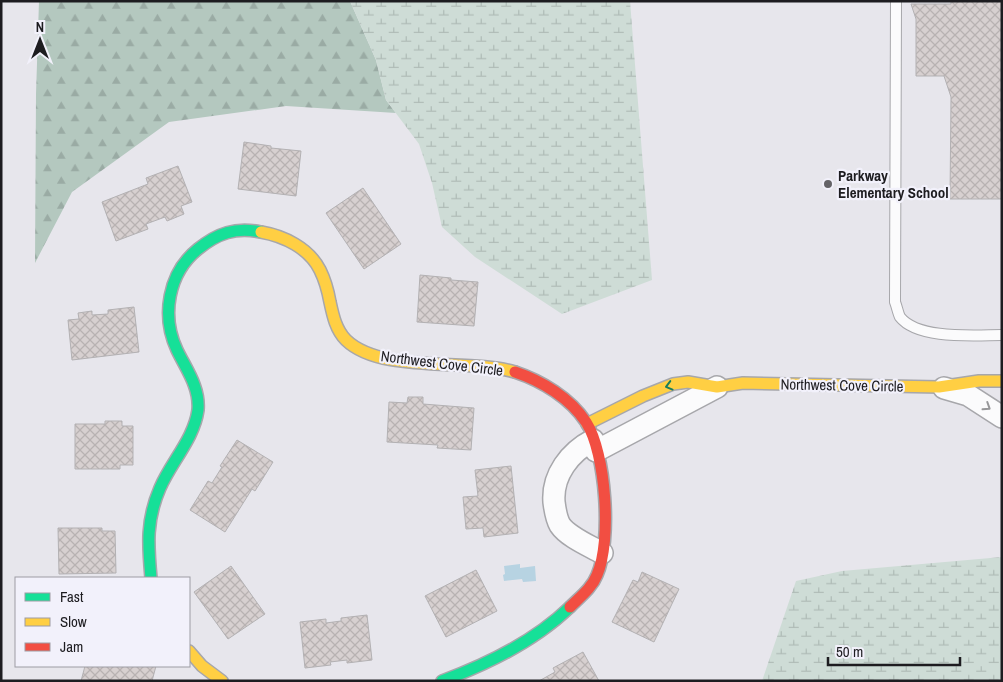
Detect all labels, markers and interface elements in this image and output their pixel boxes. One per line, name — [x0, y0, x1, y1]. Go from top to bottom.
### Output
north arrow — [15, 15, 65, 65]
text: N — [36, 18, 44, 36]
place label: Parkway Elementary School — [838, 165, 949, 203]
marker: Parkway Elementary School — [822, 178, 834, 190]
street label: Northwest Cove Circle — [380, 345, 504, 381]
street label: Northwest Cove Circle — [780, 373, 904, 397]
one-way arrow — [664, 380, 673, 391]
one-way arrow — [981, 401, 990, 411]
legend — [15, 577, 190, 667]
text: Fast — [60, 586, 84, 607]
text: Slow — [60, 611, 87, 632]
scale bar — [828, 634, 960, 666]
text: Jam — [60, 636, 83, 657]
text: 50 m — [836, 641, 863, 662]

